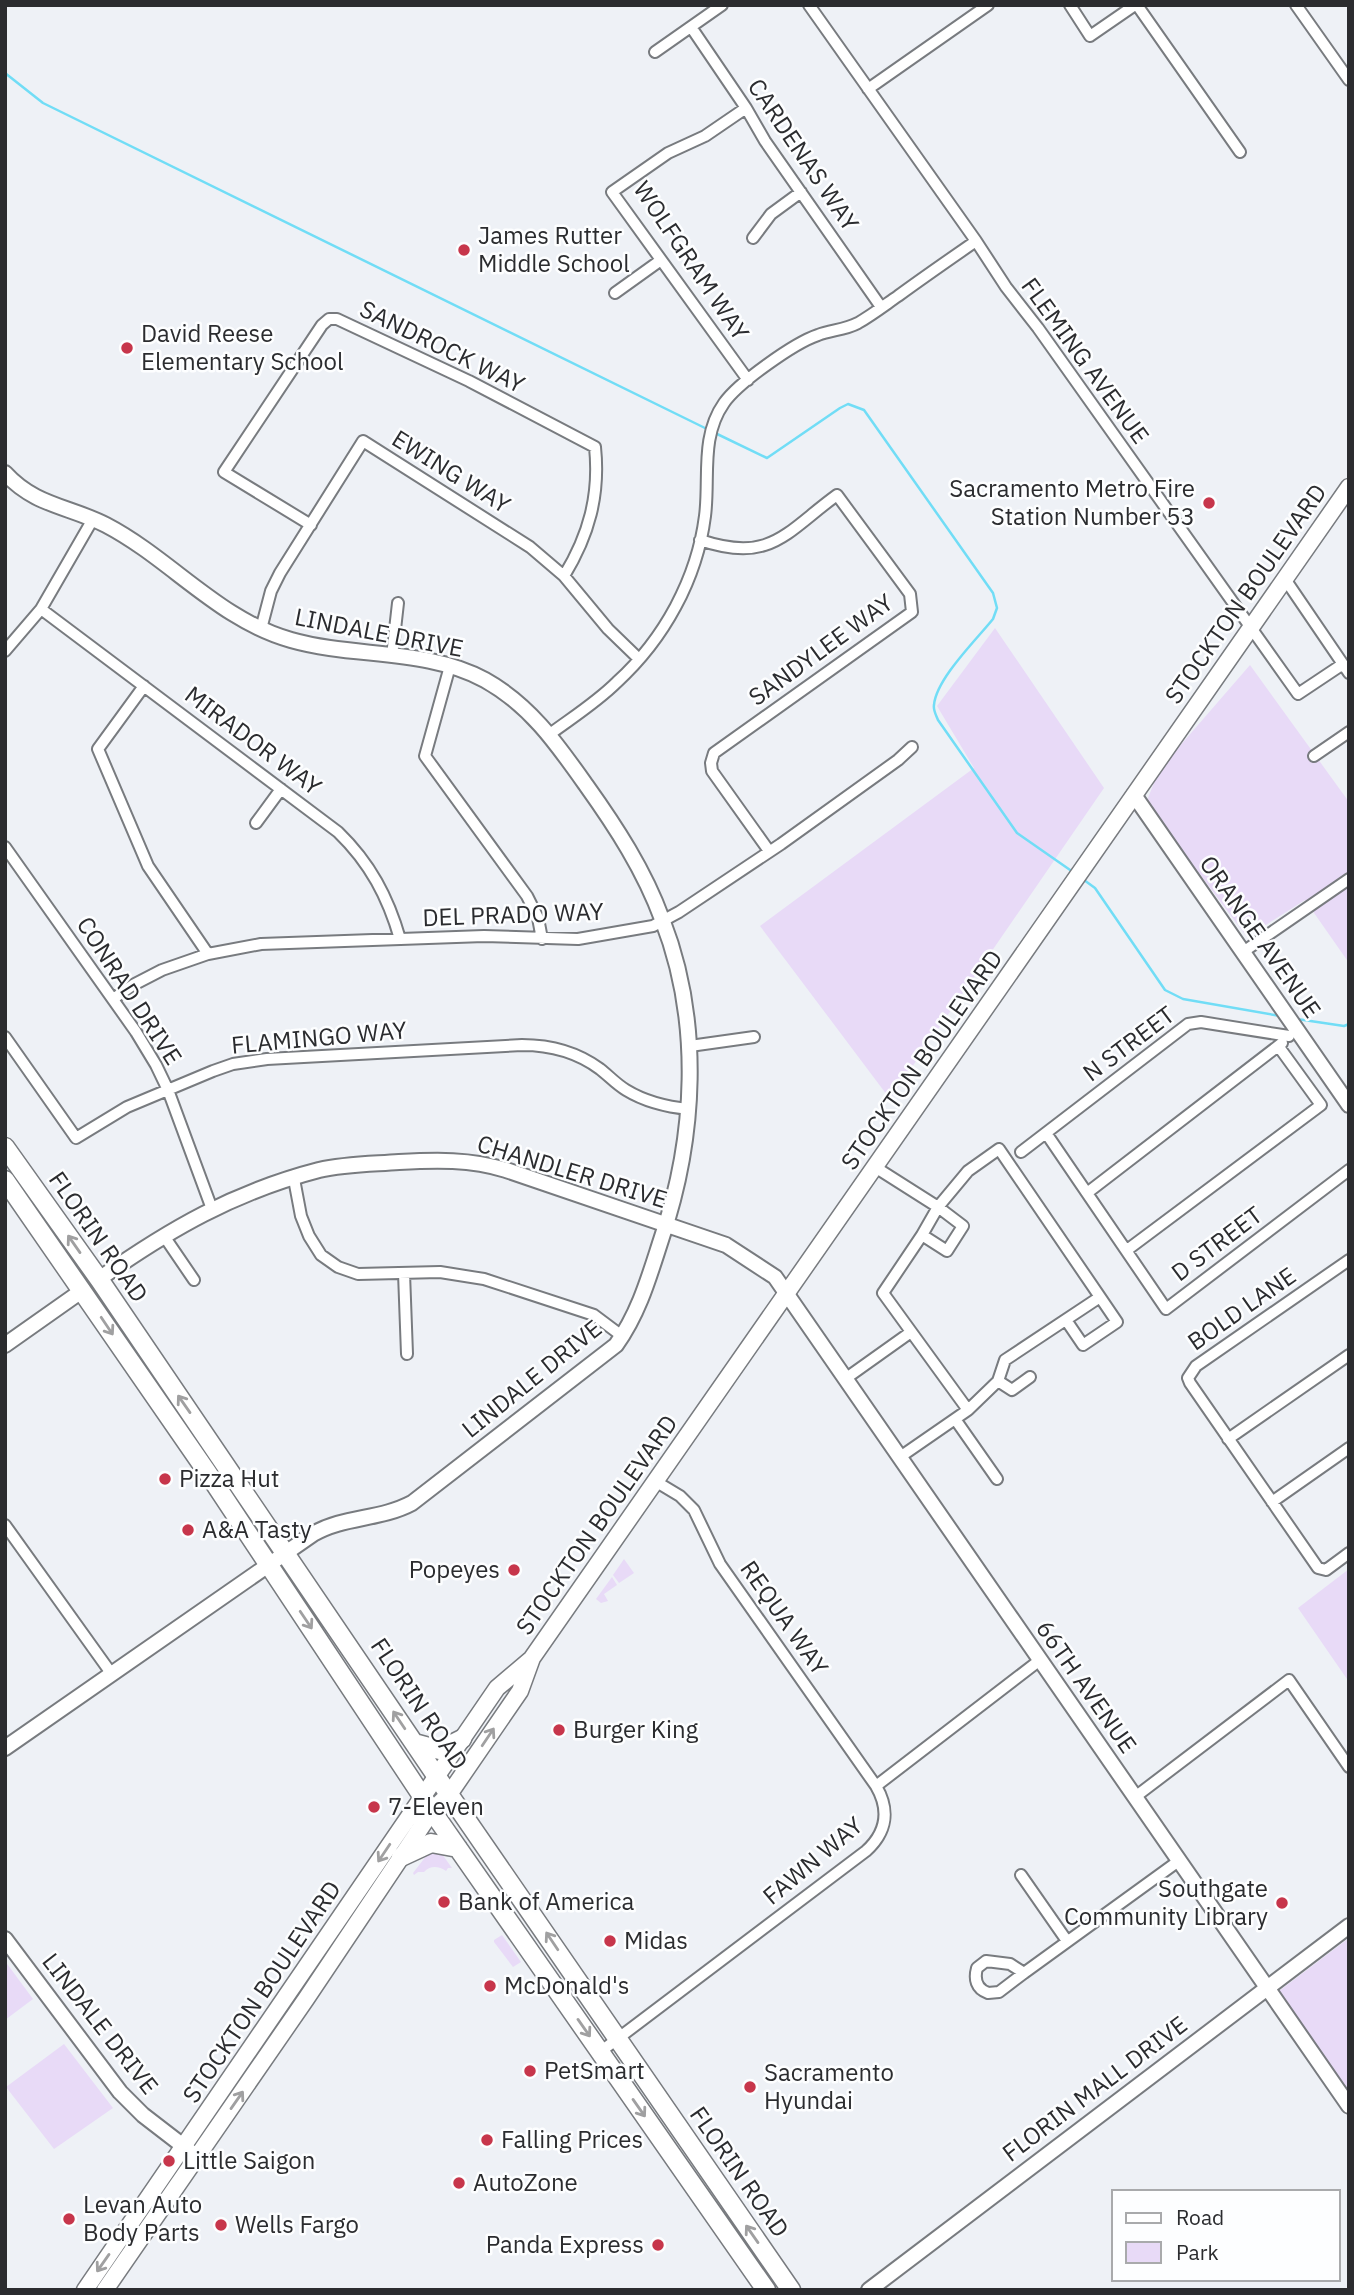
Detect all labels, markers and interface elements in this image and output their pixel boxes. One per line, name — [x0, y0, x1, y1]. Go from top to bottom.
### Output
street label: CARDENAS WAY — [741, 72, 867, 237]
street label: WOLFGRAM WAY — [627, 175, 757, 346]
place label: James Rutter Middle School — [478, 219, 630, 279]
marker: James Rutter Middle School — [456, 242, 472, 258]
street label: FLEMING AVENUE — [1015, 271, 1157, 450]
street label: SANDROCK WAY — [355, 292, 530, 400]
place label: David Reese Elementary School — [141, 317, 343, 377]
marker: David Reese Elementary School — [119, 340, 135, 356]
street label: EWING WAY — [386, 422, 517, 520]
place label: Sacramento Metro Fire Station Number 53 — [949, 472, 1195, 532]
street label: STOCKTON BOULEVARD — [1157, 477, 1333, 710]
marker: Sacramento Metro Fire Station Number 53 — [1201, 495, 1217, 511]
street label: SANDYLEE WAY — [742, 586, 899, 712]
street label: LINDALE DRIVE — [292, 600, 466, 664]
street label: MIRADOR WAY — [179, 678, 329, 802]
street label: ORANGE AVENUE — [1193, 849, 1329, 1024]
street label: DEL PRADO WAY — [422, 895, 604, 933]
street label: CONRAD DRIVE — [70, 910, 190, 1071]
street label: STOCKTON BOULEVARD — [833, 943, 1009, 1176]
street label: N STREET — [1076, 998, 1181, 1088]
street label: FLAMINGO WAY — [230, 1013, 408, 1061]
street label: CHANDLER DRIVE — [473, 1127, 671, 1215]
street label: FLORIN ROAD — [42, 1165, 156, 1308]
street label: D STREET — [1164, 1198, 1269, 1288]
one-way arrow — [67, 1235, 81, 1254]
street label: BOLD LANE — [1181, 1259, 1302, 1357]
street label: LINDALE DRIVE — [455, 1312, 608, 1445]
one-way arrow — [100, 1316, 115, 1335]
one-way arrow — [177, 1395, 191, 1414]
street label: STOCKTON BOULEVARD — [508, 1408, 684, 1641]
place label: Pizza Hut — [179, 1462, 279, 1494]
marker: Pizza Hut — [157, 1471, 173, 1487]
place label: A&A Tasty — [202, 1513, 312, 1545]
marker: A&A Tasty — [180, 1522, 196, 1538]
place label: Popeyes — [409, 1553, 500, 1585]
street label: REQUA WAY — [734, 1554, 836, 1681]
marker: Popeyes — [506, 1562, 522, 1578]
one-way arrow — [299, 1610, 313, 1629]
street label: 66TH AVENUE — [1029, 1614, 1144, 1759]
street label: FLORIN ROAD — [364, 1631, 476, 1776]
one-way arrow — [392, 1711, 406, 1730]
place label: Burger King — [573, 1713, 699, 1745]
marker: Burger King — [551, 1722, 567, 1738]
one-way arrow — [481, 1728, 496, 1747]
place label: 7-Eleven — [388, 1790, 484, 1822]
marker: 7-Eleven — [366, 1799, 382, 1815]
street label: FAWN WAY — [756, 1809, 869, 1911]
one-way arrow — [377, 1843, 392, 1862]
place label: Southgate Community Library — [1064, 1872, 1268, 1932]
street label: STOCKTON BOULEVARD — [175, 1874, 348, 2109]
place label: Bank of America — [458, 1885, 635, 1917]
marker: Bank of America — [436, 1894, 452, 1910]
marker: Southgate Community Library — [1274, 1895, 1290, 1911]
place label: Midas — [624, 1924, 688, 1956]
one-way arrow — [545, 1932, 559, 1951]
marker: Midas — [602, 1933, 618, 1949]
street label: LINDALE DRIVE — [35, 1946, 166, 2101]
place label: McDonald's — [504, 1969, 630, 2001]
marker: McDonald's — [482, 1978, 498, 1994]
street label: FLORIN MALL DRIVE — [995, 2008, 1193, 2168]
one-way arrow — [577, 2018, 591, 2037]
place label: PetSmart — [544, 2054, 645, 2086]
place label: Sacramento Hyundai — [764, 2056, 894, 2116]
marker: PetSmart — [522, 2063, 538, 2079]
marker: Sacramento Hyundai — [742, 2079, 758, 2095]
one-way arrow — [230, 2091, 244, 2110]
one-way arrow — [632, 2097, 646, 2117]
street label: FLORIN ROAD — [683, 2100, 797, 2243]
place label: Falling Prices — [501, 2123, 643, 2155]
marker: Falling Prices — [479, 2132, 495, 2148]
place label: Little Saigon — [183, 2144, 315, 2176]
marker: Little Saigon — [161, 2153, 177, 2169]
place label: AutoZone — [473, 2166, 578, 2198]
marker: AutoZone — [451, 2175, 467, 2191]
place label: Levan Auto Body Parts — [83, 2188, 202, 2248]
legend — [1112, 2190, 1340, 2281]
text: Road — [1176, 2203, 1224, 2231]
place label: Wells Fargo — [235, 2208, 359, 2240]
marker: Levan Auto Body Parts — [61, 2211, 77, 2227]
marker: Wells Fargo — [213, 2217, 229, 2233]
one-way arrow — [745, 2225, 759, 2244]
place label: Panda Express — [486, 2228, 644, 2260]
marker: Panda Express — [650, 2237, 666, 2253]
text: Park — [1176, 2238, 1219, 2266]
one-way arrow — [96, 2253, 110, 2272]

